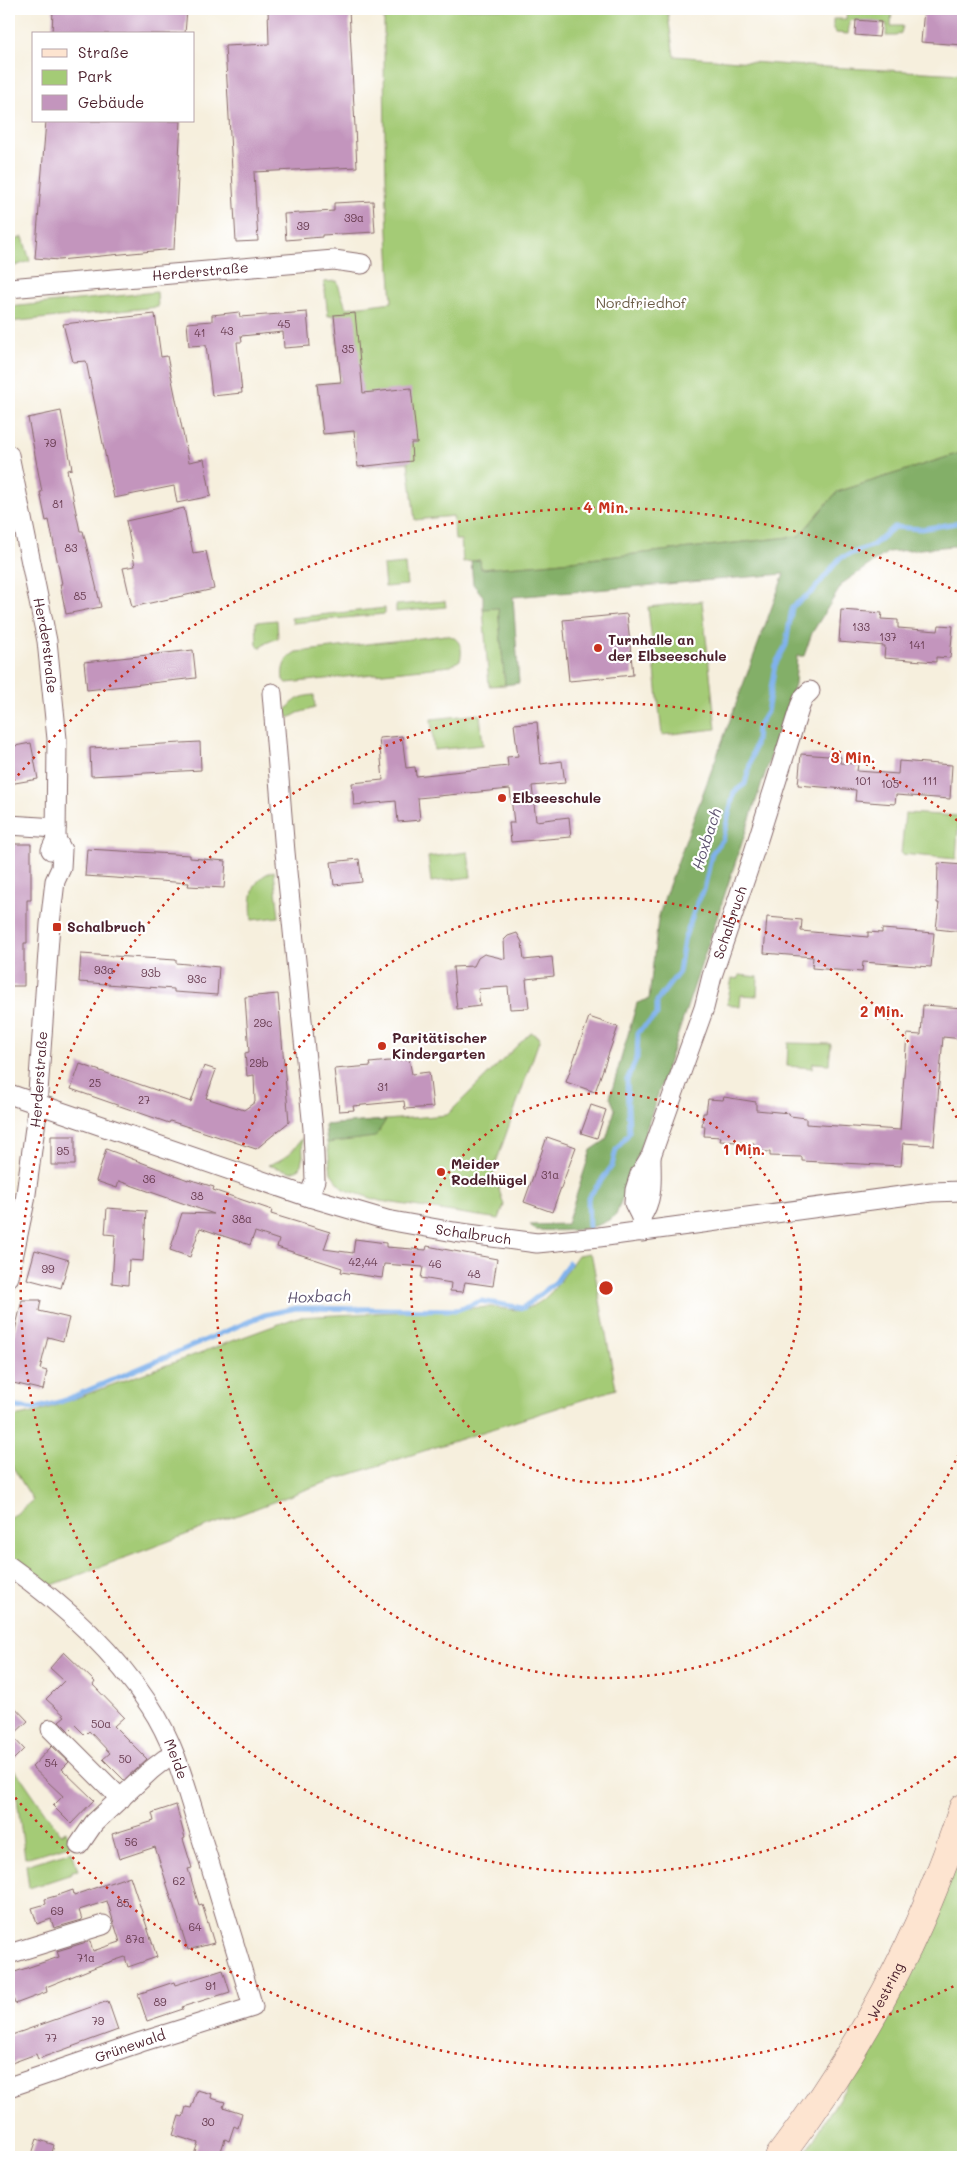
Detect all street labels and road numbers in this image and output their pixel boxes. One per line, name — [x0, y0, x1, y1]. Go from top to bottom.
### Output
street label: Herderstraße — [151, 257, 249, 285]
street label: Herderstraße — [29, 596, 62, 694]
street label: Schalbruch — [708, 883, 751, 962]
street label: Herderstraße — [25, 1031, 51, 1129]
street label: Schalbruch — [434, 1219, 512, 1248]
street label: Meide — [160, 1736, 193, 1781]
street label: Westring — [863, 1959, 908, 2022]
street label: Grünewald — [92, 2025, 168, 2066]

